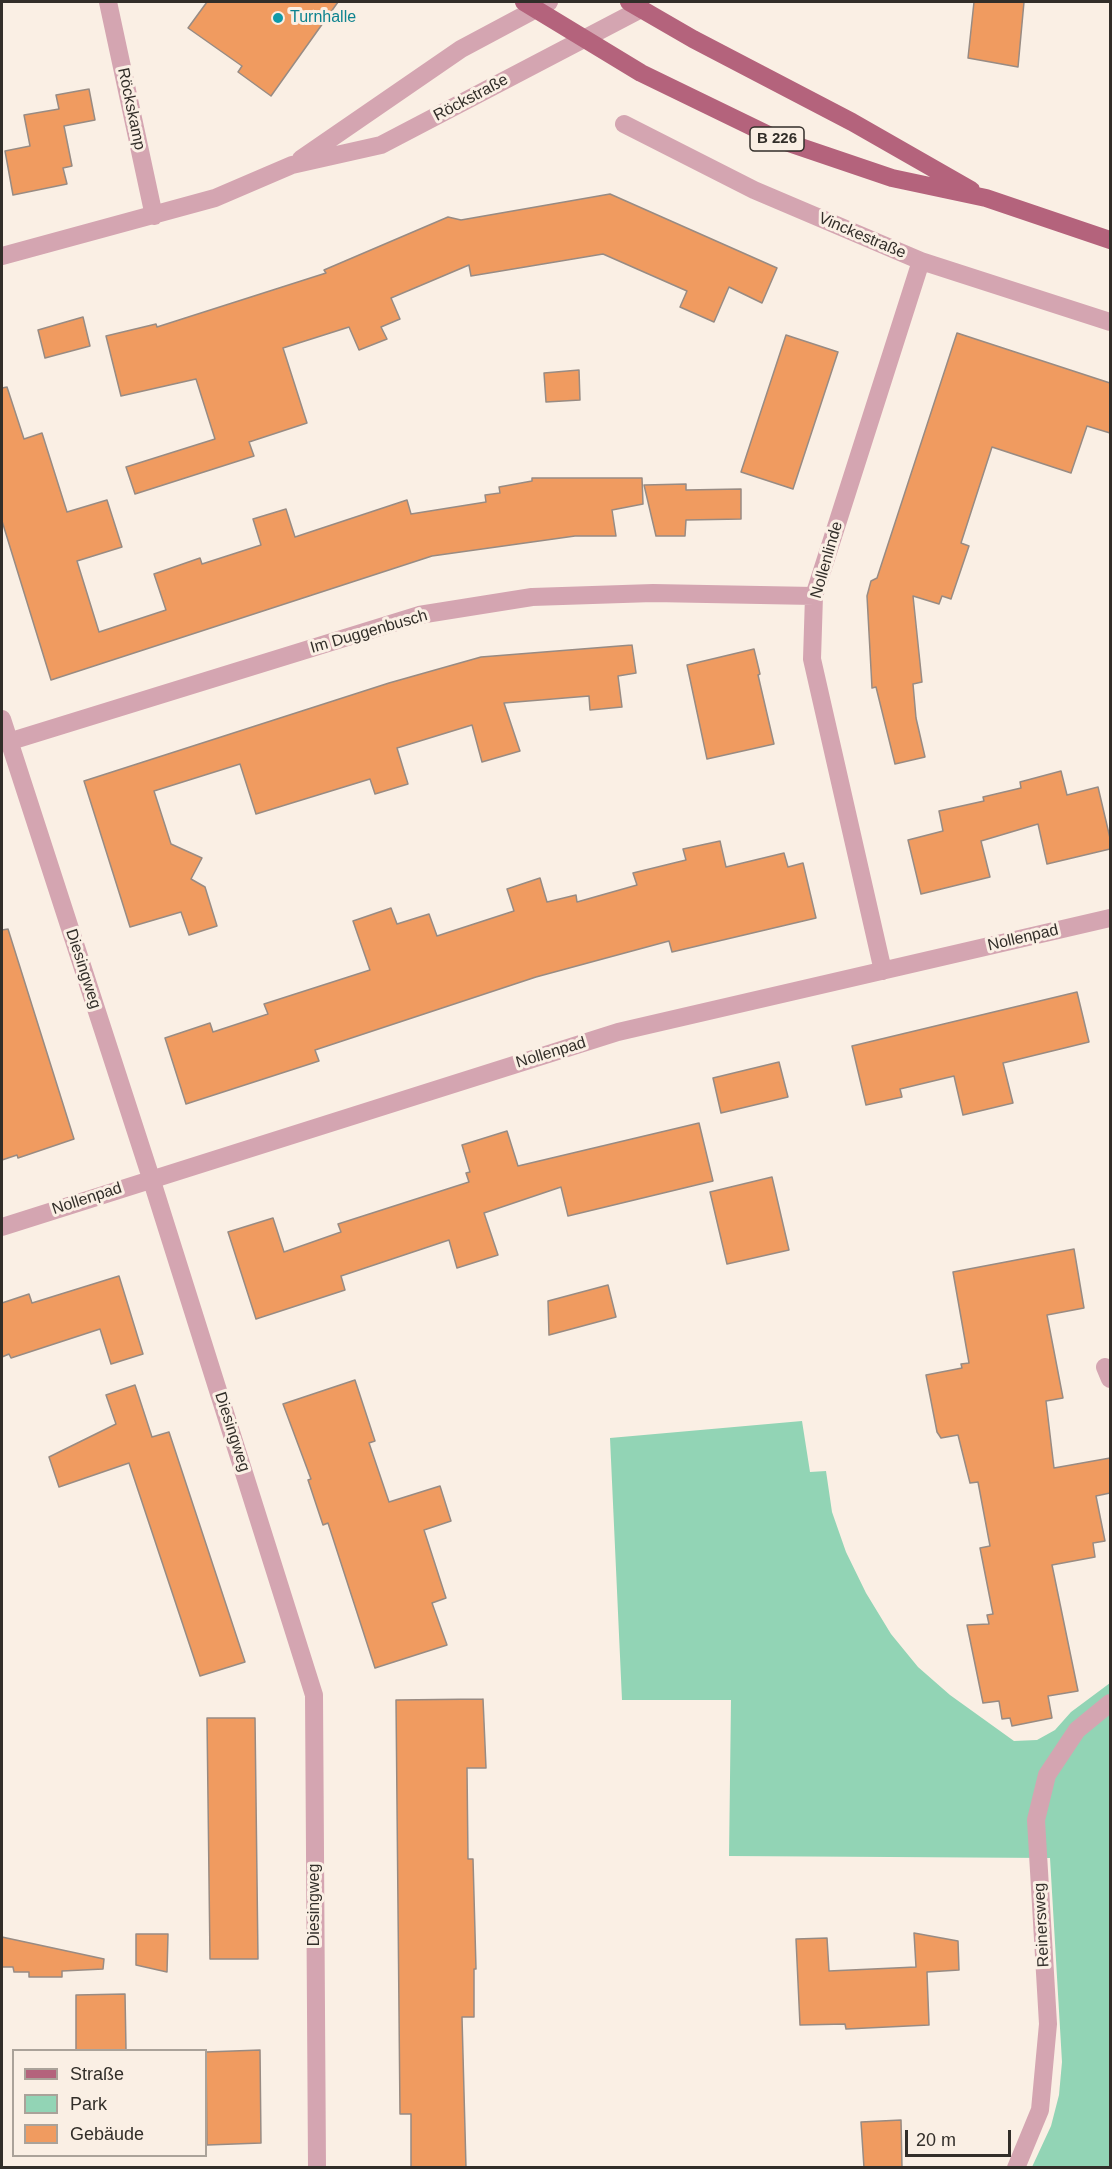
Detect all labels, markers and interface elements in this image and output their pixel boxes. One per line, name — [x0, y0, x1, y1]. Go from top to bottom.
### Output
place label: Turnhalle — [290, 8, 356, 28]
marker: Turnhalle — [271, 11, 285, 25]
street label: Röckskamp — [113, 66, 149, 152]
street label: Röckstraße — [430, 70, 512, 126]
road number: B 226 — [750, 127, 804, 151]
street label: Vinckestraße — [815, 209, 909, 263]
street label: Nollenlinde — [807, 519, 847, 601]
street label: Im Duggenbusch — [308, 606, 430, 658]
street label: Nollenpad — [986, 921, 1060, 955]
street label: Diesingweg — [61, 927, 105, 1011]
street label: Nollenpad — [514, 1033, 588, 1073]
street label: Nollenpad — [50, 1179, 124, 1219]
street label: Diesingweg — [210, 1390, 254, 1474]
street label: Diesingweg — [305, 1864, 325, 1946]
street label: Reinersweg — [1030, 1882, 1054, 1968]
legend — [12, 2049, 207, 2157]
text: Straße — [70, 2064, 124, 2084]
text: Park — [70, 2094, 107, 2114]
scale bar — [908, 2118, 1014, 2156]
text: Gebäude — [70, 2124, 144, 2144]
text: 20 m — [916, 2130, 956, 2150]

